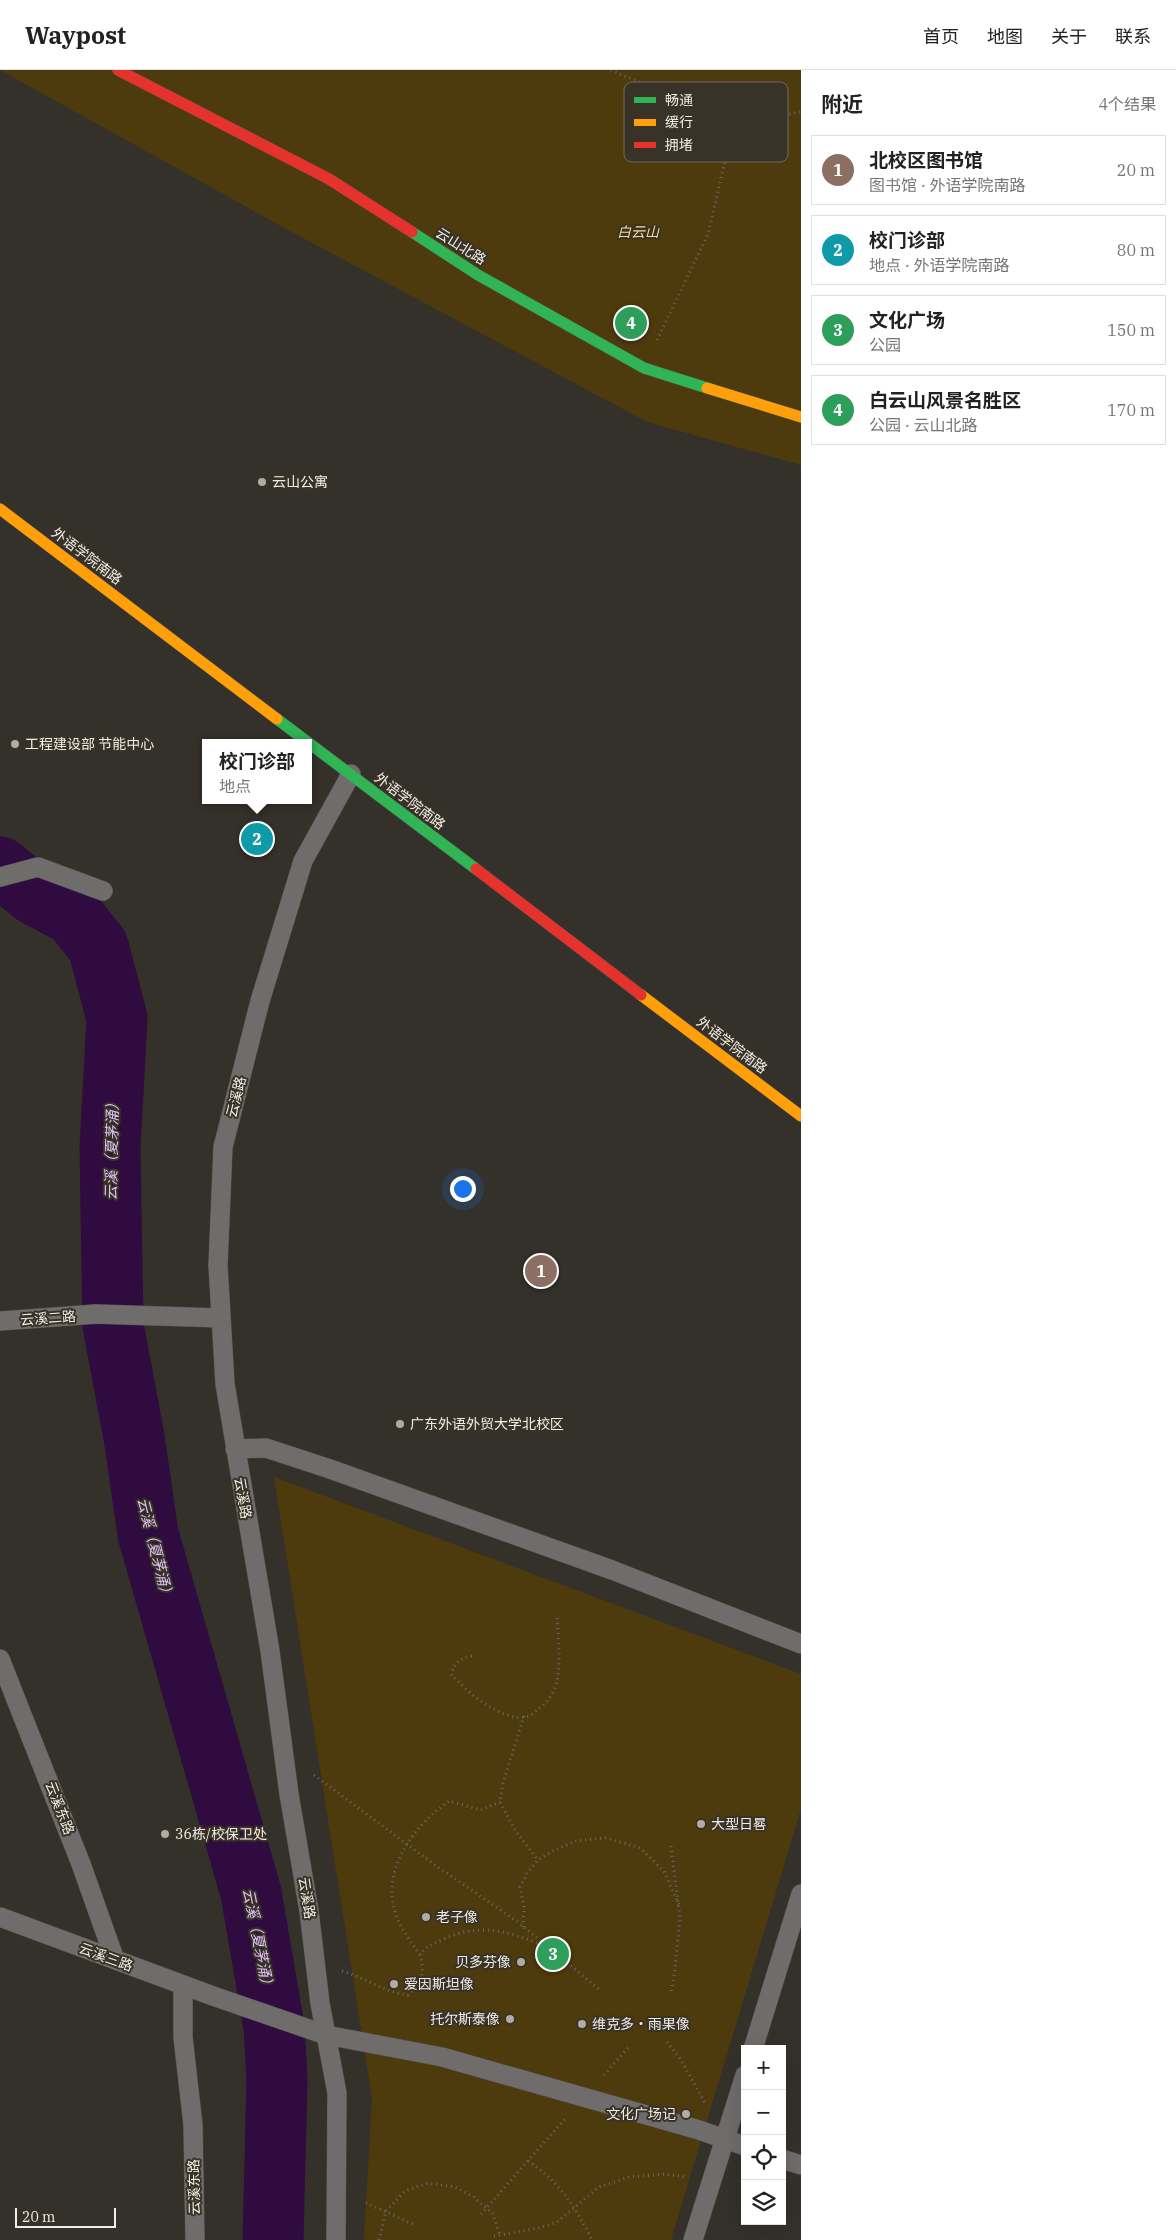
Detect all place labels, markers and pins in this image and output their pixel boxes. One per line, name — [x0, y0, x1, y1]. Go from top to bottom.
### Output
pin: 4 — [615, 304, 647, 342]
place label: 云山公寓 — [272, 473, 328, 491]
marker: 云山公寓 — [256, 476, 268, 488]
place label: 工程建设部 节能中心 — [25, 735, 154, 753]
marker: 工程建设部 节能中心 — [9, 738, 21, 750]
pin: 2 — [241, 820, 273, 858]
pin: 1 — [525, 1252, 557, 1290]
place label: 广东外语外贸大学北校区 — [410, 1415, 564, 1433]
marker: 广东外语外贸大学北校区 — [394, 1418, 406, 1430]
place label: 大型日晷 — [711, 1815, 767, 1833]
marker: 大型日晷 — [695, 1818, 707, 1830]
place label: 36栋/校保卫处 — [175, 1825, 267, 1843]
marker: 36栋/校保卫处 — [159, 1828, 171, 1840]
place label: 老子像 — [436, 1908, 478, 1926]
marker: 老子像 — [420, 1911, 432, 1923]
pin: 3 — [537, 1935, 569, 1973]
place label: 贝多芬像 — [455, 1953, 511, 1971]
marker: 贝多芬像 — [515, 1956, 527, 1968]
place label: 爱因斯坦像 — [404, 1975, 474, 1993]
marker: 爱因斯坦像 — [388, 1978, 400, 1990]
place label: 托尔斯泰像 — [430, 2010, 500, 2028]
marker: 托尔斯泰像 — [504, 2013, 516, 2025]
place label: 维克多・雨果像 — [592, 2015, 690, 2033]
marker: 维克多・雨果像 — [576, 2018, 588, 2030]
place label: 文化广场记 — [606, 2105, 676, 2123]
marker: 文化广场记 — [680, 2108, 692, 2120]

